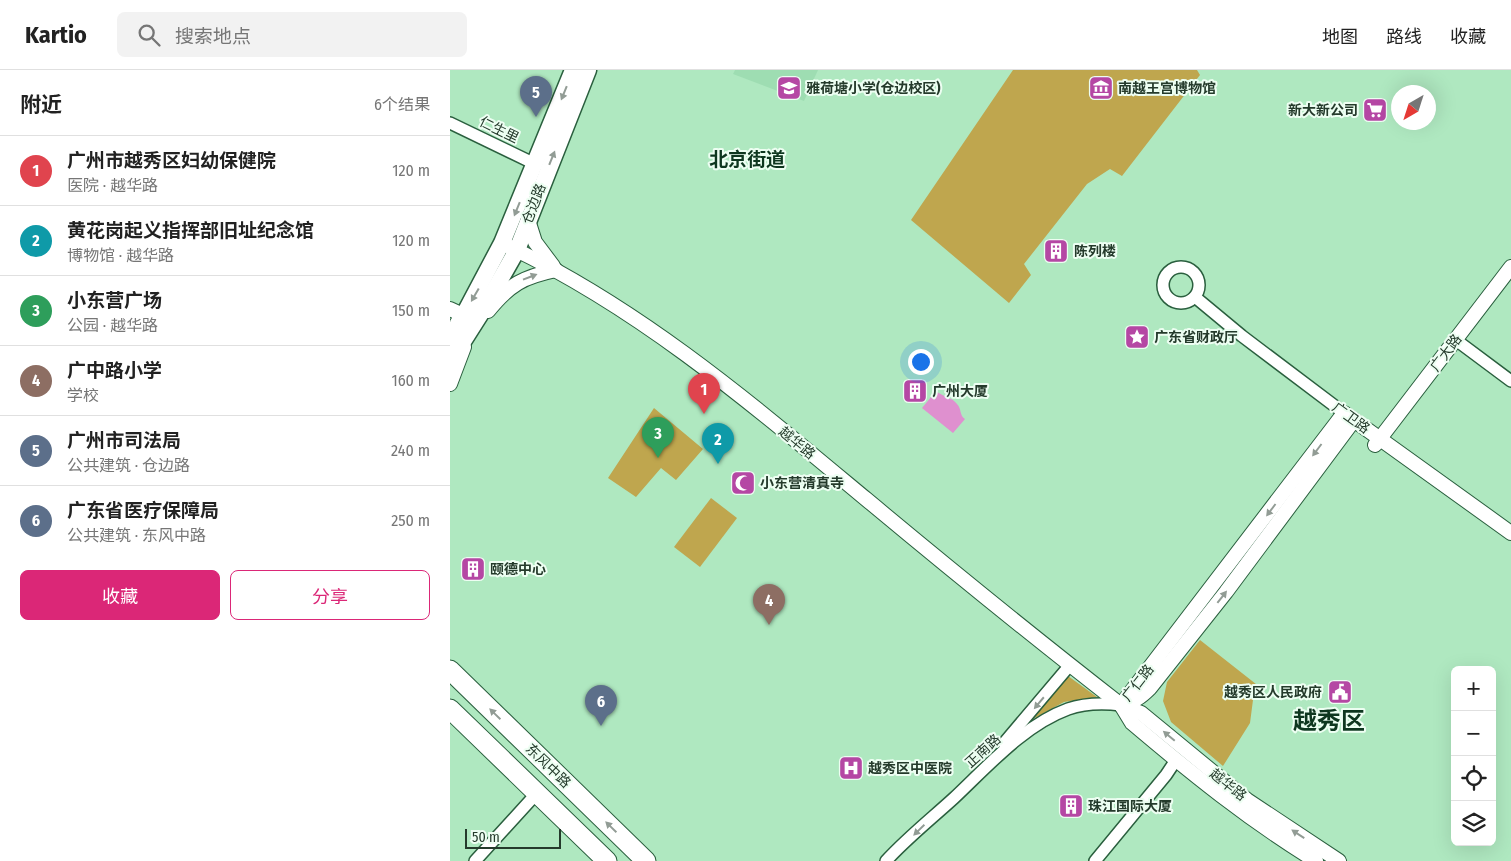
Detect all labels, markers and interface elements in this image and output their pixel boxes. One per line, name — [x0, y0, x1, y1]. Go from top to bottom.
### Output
search box — [117, 12, 467, 57]
text: Kartio — [25, 21, 87, 49]
icon: search — [135, 21, 163, 49]
text: 搜索地点 — [175, 25, 251, 48]
text: 地图 — [1322, 26, 1358, 48]
text: 路线 — [1386, 26, 1422, 48]
text: 收藏 — [1450, 26, 1486, 48]
school or university icon: 雅荷塘小学(仓边校区) — [776, 75, 802, 101]
museum icon: 南越王宫博物馆 — [1088, 75, 1114, 101]
pin: 5 — [520, 76, 552, 117]
place label: 雅荷塘小学(仓边校区) — [806, 80, 940, 97]
place label: 南越王宫博物馆 — [1118, 80, 1216, 97]
north arrow — [1391, 85, 1436, 130]
one-way arrow — [560, 86, 568, 101]
text: 附近 — [20, 92, 62, 118]
text: 6个结果 — [374, 95, 430, 114]
supermarket icon: 新大新公司 — [1362, 97, 1388, 123]
place label: 新大新公司 — [1288, 102, 1358, 119]
street label: 仁生里 — [476, 113, 522, 147]
district label: 北京街道 — [709, 148, 785, 171]
text: 广州市越秀区妇幼保健院 — [67, 149, 276, 172]
one-way arrow — [548, 150, 556, 165]
text: 1 — [33, 161, 39, 180]
text: 120 m — [392, 161, 430, 180]
text: 医院 · 越华路 — [67, 176, 158, 195]
street label: 仓边路 — [519, 181, 549, 227]
one-way arrow — [512, 202, 520, 216]
text: 黄花岗起义指挥部旧址纪念馆 — [67, 219, 314, 242]
text: 2 — [32, 231, 40, 250]
text: 120 m — [392, 231, 430, 250]
building icon: 陈列楼 — [1043, 238, 1069, 264]
place label: 陈列楼 — [1074, 243, 1116, 260]
text: 博物馆 · 越华路 — [67, 246, 174, 265]
one-way arrow — [523, 273, 538, 281]
one-way arrow — [471, 288, 479, 303]
text: 小东营广场 — [67, 289, 162, 312]
text: 3 — [32, 301, 40, 320]
text: 150 m — [392, 301, 430, 320]
text: 公园 · 越华路 — [67, 316, 158, 335]
place icon: 广东省财政厅 — [1124, 324, 1150, 350]
place label: 广东省财政厅 — [1154, 329, 1238, 346]
street label: 广大路 — [1427, 331, 1465, 375]
your location — [908, 349, 934, 375]
text: 广中路小学 — [67, 359, 162, 382]
text: 4 — [32, 371, 40, 390]
text: 160 m — [391, 371, 430, 390]
pin: 1 — [688, 373, 720, 414]
building icon: 广州大厦 — [902, 378, 928, 404]
place label: 广州大厦 — [932, 383, 988, 400]
text: 学校 — [67, 386, 99, 405]
street label: 广卫路 — [1329, 399, 1373, 437]
pin: 3 — [642, 417, 674, 458]
pin: 2 — [702, 423, 734, 464]
street label: 越华路 — [775, 423, 819, 463]
text: 广州市司法局 — [67, 429, 181, 452]
text: 5 — [32, 441, 40, 460]
text: 240 m — [391, 441, 430, 460]
one-way arrow — [1311, 443, 1322, 456]
text: 公共建筑 · 仓边路 — [67, 456, 190, 475]
mosque icon: 小东营清真寺 — [730, 470, 756, 496]
place label: 小东营清真寺 — [760, 475, 844, 492]
text: 广东省医疗保障局 — [67, 499, 219, 522]
one-way arrow — [1265, 503, 1276, 516]
text: 6 — [32, 511, 40, 530]
text: 250 m — [391, 511, 430, 530]
text: 公共建筑 · 东风中路 — [67, 526, 206, 545]
building icon: 颐德中心 — [460, 556, 486, 582]
place label: 颐德中心 — [490, 561, 546, 578]
button: 收藏 — [20, 570, 220, 620]
button: 分享 — [230, 570, 430, 620]
pin: 4 — [753, 584, 785, 625]
one-way arrow — [1216, 591, 1227, 604]
street label: 广仁路 — [1118, 661, 1158, 705]
map controls — [1451, 666, 1496, 846]
button: + — [1451, 666, 1496, 711]
public building icon: 越秀区人民政府 — [1327, 679, 1353, 705]
place label: 越秀区人民政府 — [1224, 684, 1322, 701]
pin: 6 — [585, 685, 617, 726]
one-way arrow — [1033, 696, 1044, 709]
district label: 越秀区 — [1293, 707, 1365, 735]
one-way arrow — [489, 708, 501, 720]
button: − — [1451, 711, 1496, 756]
street label: 正南路 — [962, 731, 1004, 771]
one-way arrow — [1163, 731, 1176, 742]
street label: 东风中路 — [522, 740, 574, 792]
hospital icon: 越秀区中医院 — [838, 755, 864, 781]
button: locate — [1451, 756, 1496, 801]
place label: 越秀区中医院 — [868, 760, 952, 777]
street label: 越华路 — [1206, 765, 1250, 805]
building icon: 珠江国际大厦 — [1058, 793, 1084, 819]
place label: 珠江国际大厦 — [1088, 798, 1172, 815]
button: layers — [1451, 801, 1496, 846]
one-way arrow — [606, 821, 618, 833]
one-way arrow — [913, 824, 925, 836]
scale bar — [465, 826, 561, 849]
text: 50 m — [472, 829, 500, 846]
one-way arrow — [1292, 830, 1305, 839]

